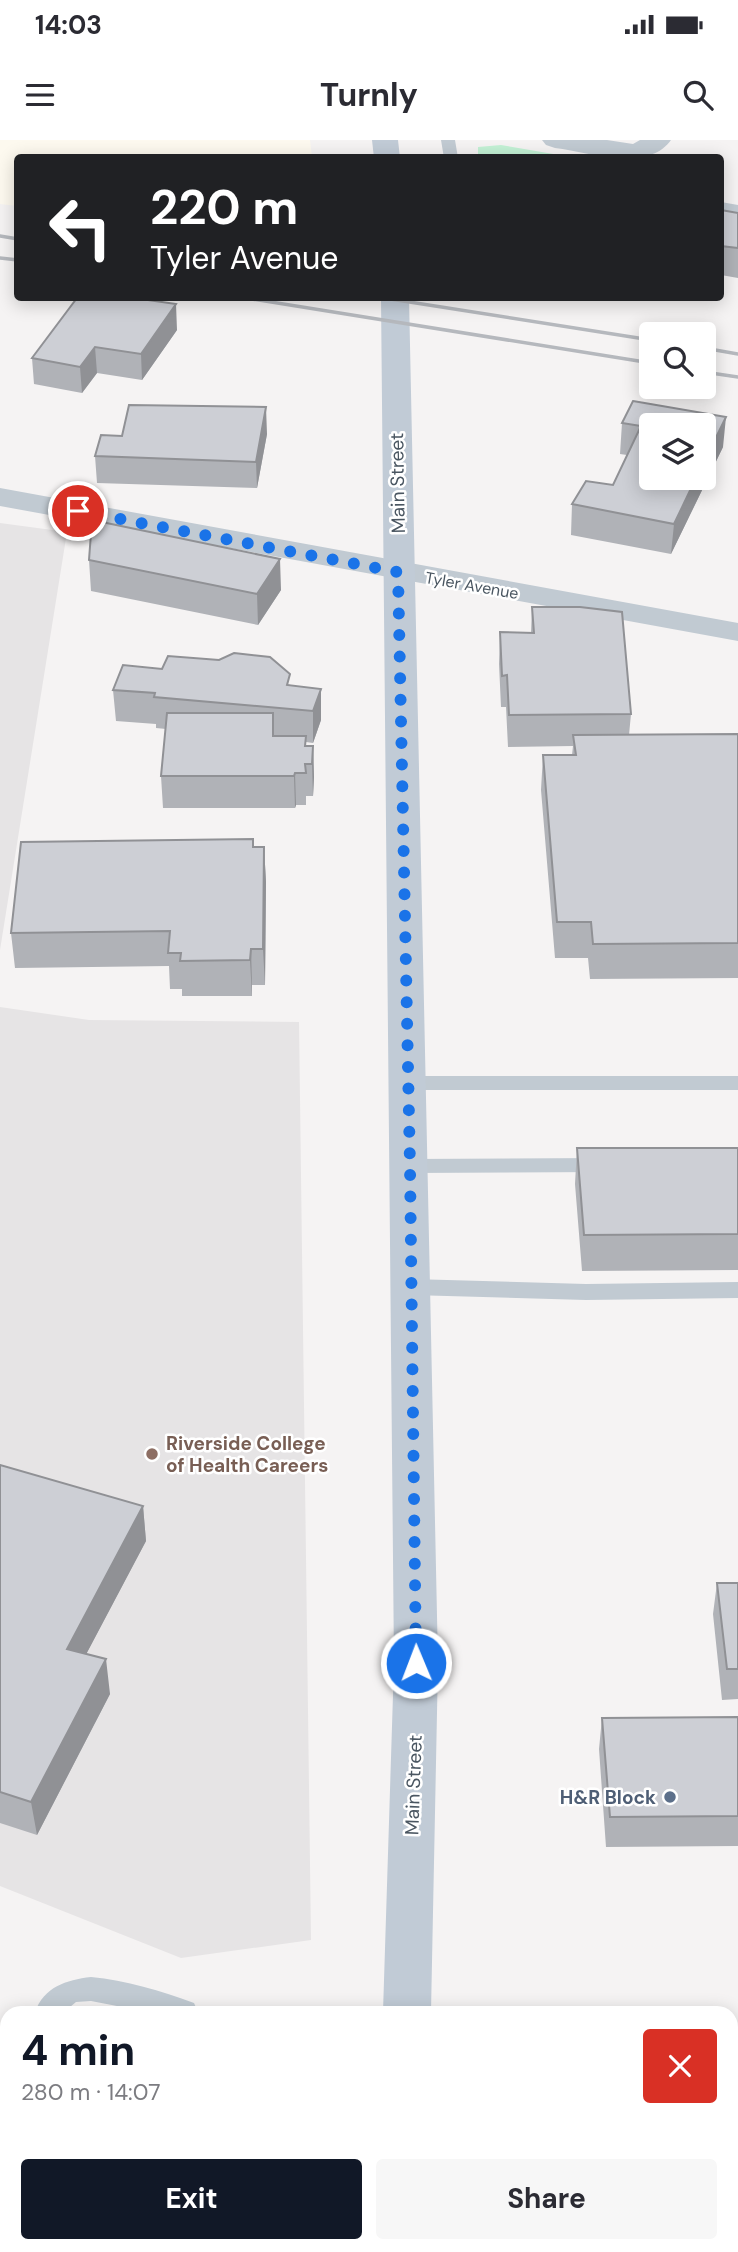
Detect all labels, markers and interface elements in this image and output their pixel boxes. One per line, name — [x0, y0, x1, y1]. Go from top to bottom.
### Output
text: 14:03 — [35, 8, 102, 42]
text: Turnly — [320, 74, 418, 116]
icon: menu — [21, 76, 59, 114]
icon: search — [679, 76, 717, 114]
text: 220 m — [150, 175, 298, 239]
icon: left — [35, 182, 126, 273]
text: Tyler Avenue — [150, 237, 339, 279]
map controls — [639, 322, 716, 490]
button: search — [639, 322, 716, 399]
button: layers — [639, 413, 716, 490]
street label: Main Street — [384, 432, 411, 534]
pin — [48, 481, 108, 541]
icon: arrive — [59, 492, 97, 530]
street label: Tyler Avenue — [424, 567, 520, 604]
place label: Riverside College of Health Careers — [166, 1431, 328, 1478]
marker: Riverside College of Health Careers — [144, 1446, 160, 1462]
position arrow — [379, 1626, 453, 1700]
street label: Main Street — [399, 1734, 428, 1836]
place label: H&R Block — [560, 1785, 656, 1810]
marker: H&R Block — [662, 1789, 678, 1805]
text: 4 min — [21, 2023, 135, 2078]
button: close — [643, 2029, 717, 2103]
text: 280 m · 14:07 — [21, 2077, 160, 2107]
button: Exit — [21, 2159, 362, 2239]
button: Share — [376, 2159, 717, 2239]

